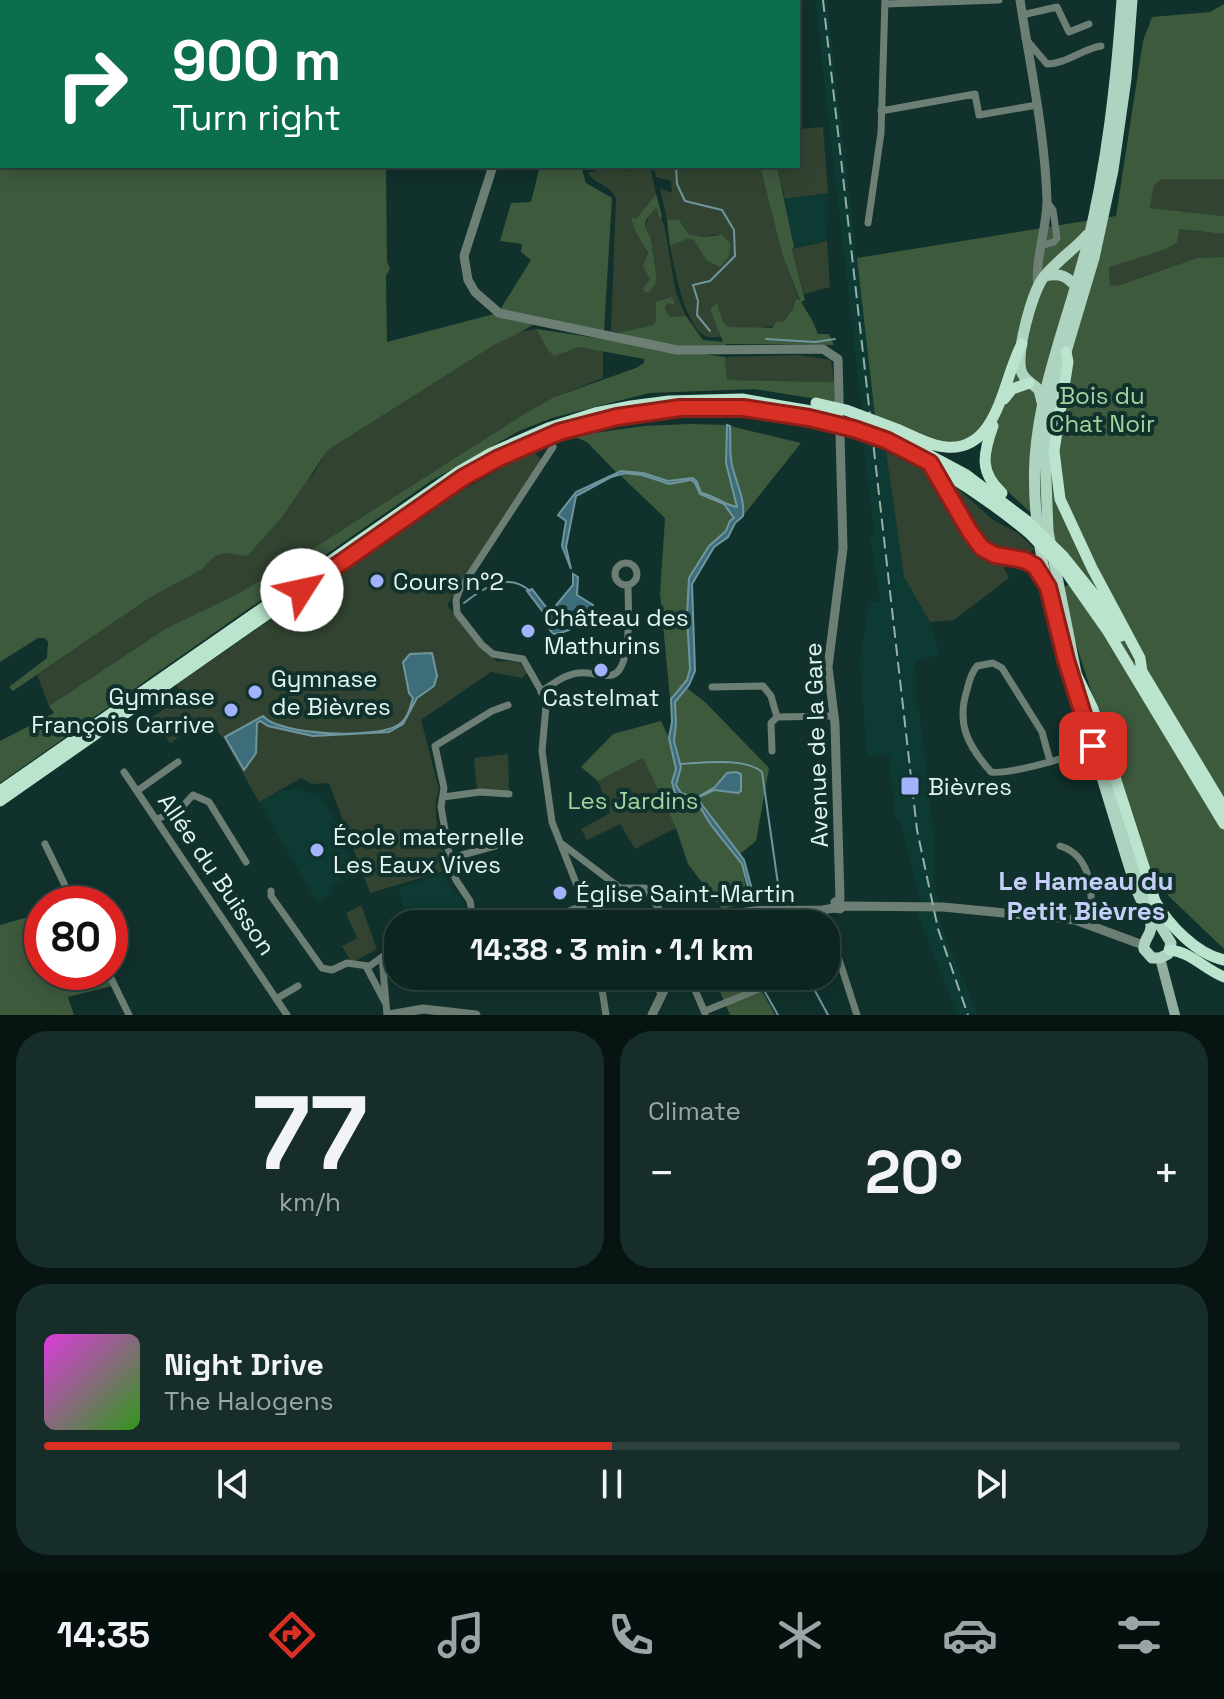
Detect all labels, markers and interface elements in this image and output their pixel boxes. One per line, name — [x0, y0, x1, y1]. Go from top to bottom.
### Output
text: 900 m — [172, 25, 341, 96]
icon: right — [40, 32, 144, 136]
text: Turn right — [172, 95, 341, 141]
park label: Bois du Chat Noir — [1049, 380, 1155, 439]
position arrow — [260, 548, 344, 632]
place label: Cours n°2 — [393, 566, 504, 597]
marker: Cours n°2 — [368, 572, 386, 590]
place label: Château des Mathurins — [544, 602, 689, 661]
marker: Château des Mathurins — [519, 622, 537, 640]
street label: Avenue de la Gare — [797, 642, 835, 848]
marker: Castelmat — [592, 661, 610, 679]
place label: Gymnase de Bièvres — [271, 663, 391, 722]
place label: Gymnase François Carrive — [31, 681, 215, 740]
place label: Castelmat — [543, 682, 659, 713]
marker: Gymnase de Bièvres — [246, 683, 264, 701]
marker: Gymnase François Carrive — [222, 701, 240, 719]
pin — [1059, 712, 1127, 780]
icon: arrive — [1071, 724, 1115, 768]
place label: Bièvres — [928, 771, 1012, 802]
marker: Bièvres — [899, 775, 921, 797]
park label: Les Jardins — [568, 785, 698, 816]
street label: Allée du Buisson — [151, 787, 283, 961]
place label: École maternelle Les Eaux Vives — [333, 821, 524, 880]
marker: École maternelle Les Eaux Vives — [308, 841, 326, 859]
district label: Le Hameau du Petit Bièvres — [999, 864, 1173, 928]
place label: Église Saint-Martin — [576, 878, 795, 909]
marker: Église Saint-Martin — [551, 884, 569, 902]
speed limit sign: 80 — [24, 886, 128, 990]
text: 14:38 · 3 min · 1.1 km — [470, 930, 754, 969]
text: 77 — [252, 1067, 368, 1199]
text: Climate — [648, 1094, 741, 1128]
text: 20° — [865, 1134, 963, 1211]
text: − — [648, 1145, 675, 1201]
text: + — [1153, 1145, 1180, 1201]
text: km/h — [279, 1185, 341, 1219]
text: Night Drive — [164, 1345, 324, 1384]
text: The Halogens — [164, 1384, 333, 1418]
icon: previous — [211, 1462, 255, 1506]
icon: pause — [590, 1462, 634, 1506]
icon: next — [969, 1462, 1013, 1506]
icon: directions — [264, 1607, 320, 1663]
icon: music — [433, 1607, 489, 1663]
icon: phone — [603, 1607, 659, 1663]
icon: climate — [772, 1607, 828, 1663]
icon: car — [942, 1607, 998, 1663]
icon: filters — [1111, 1607, 1167, 1663]
text: 14:35 — [57, 1612, 150, 1658]

